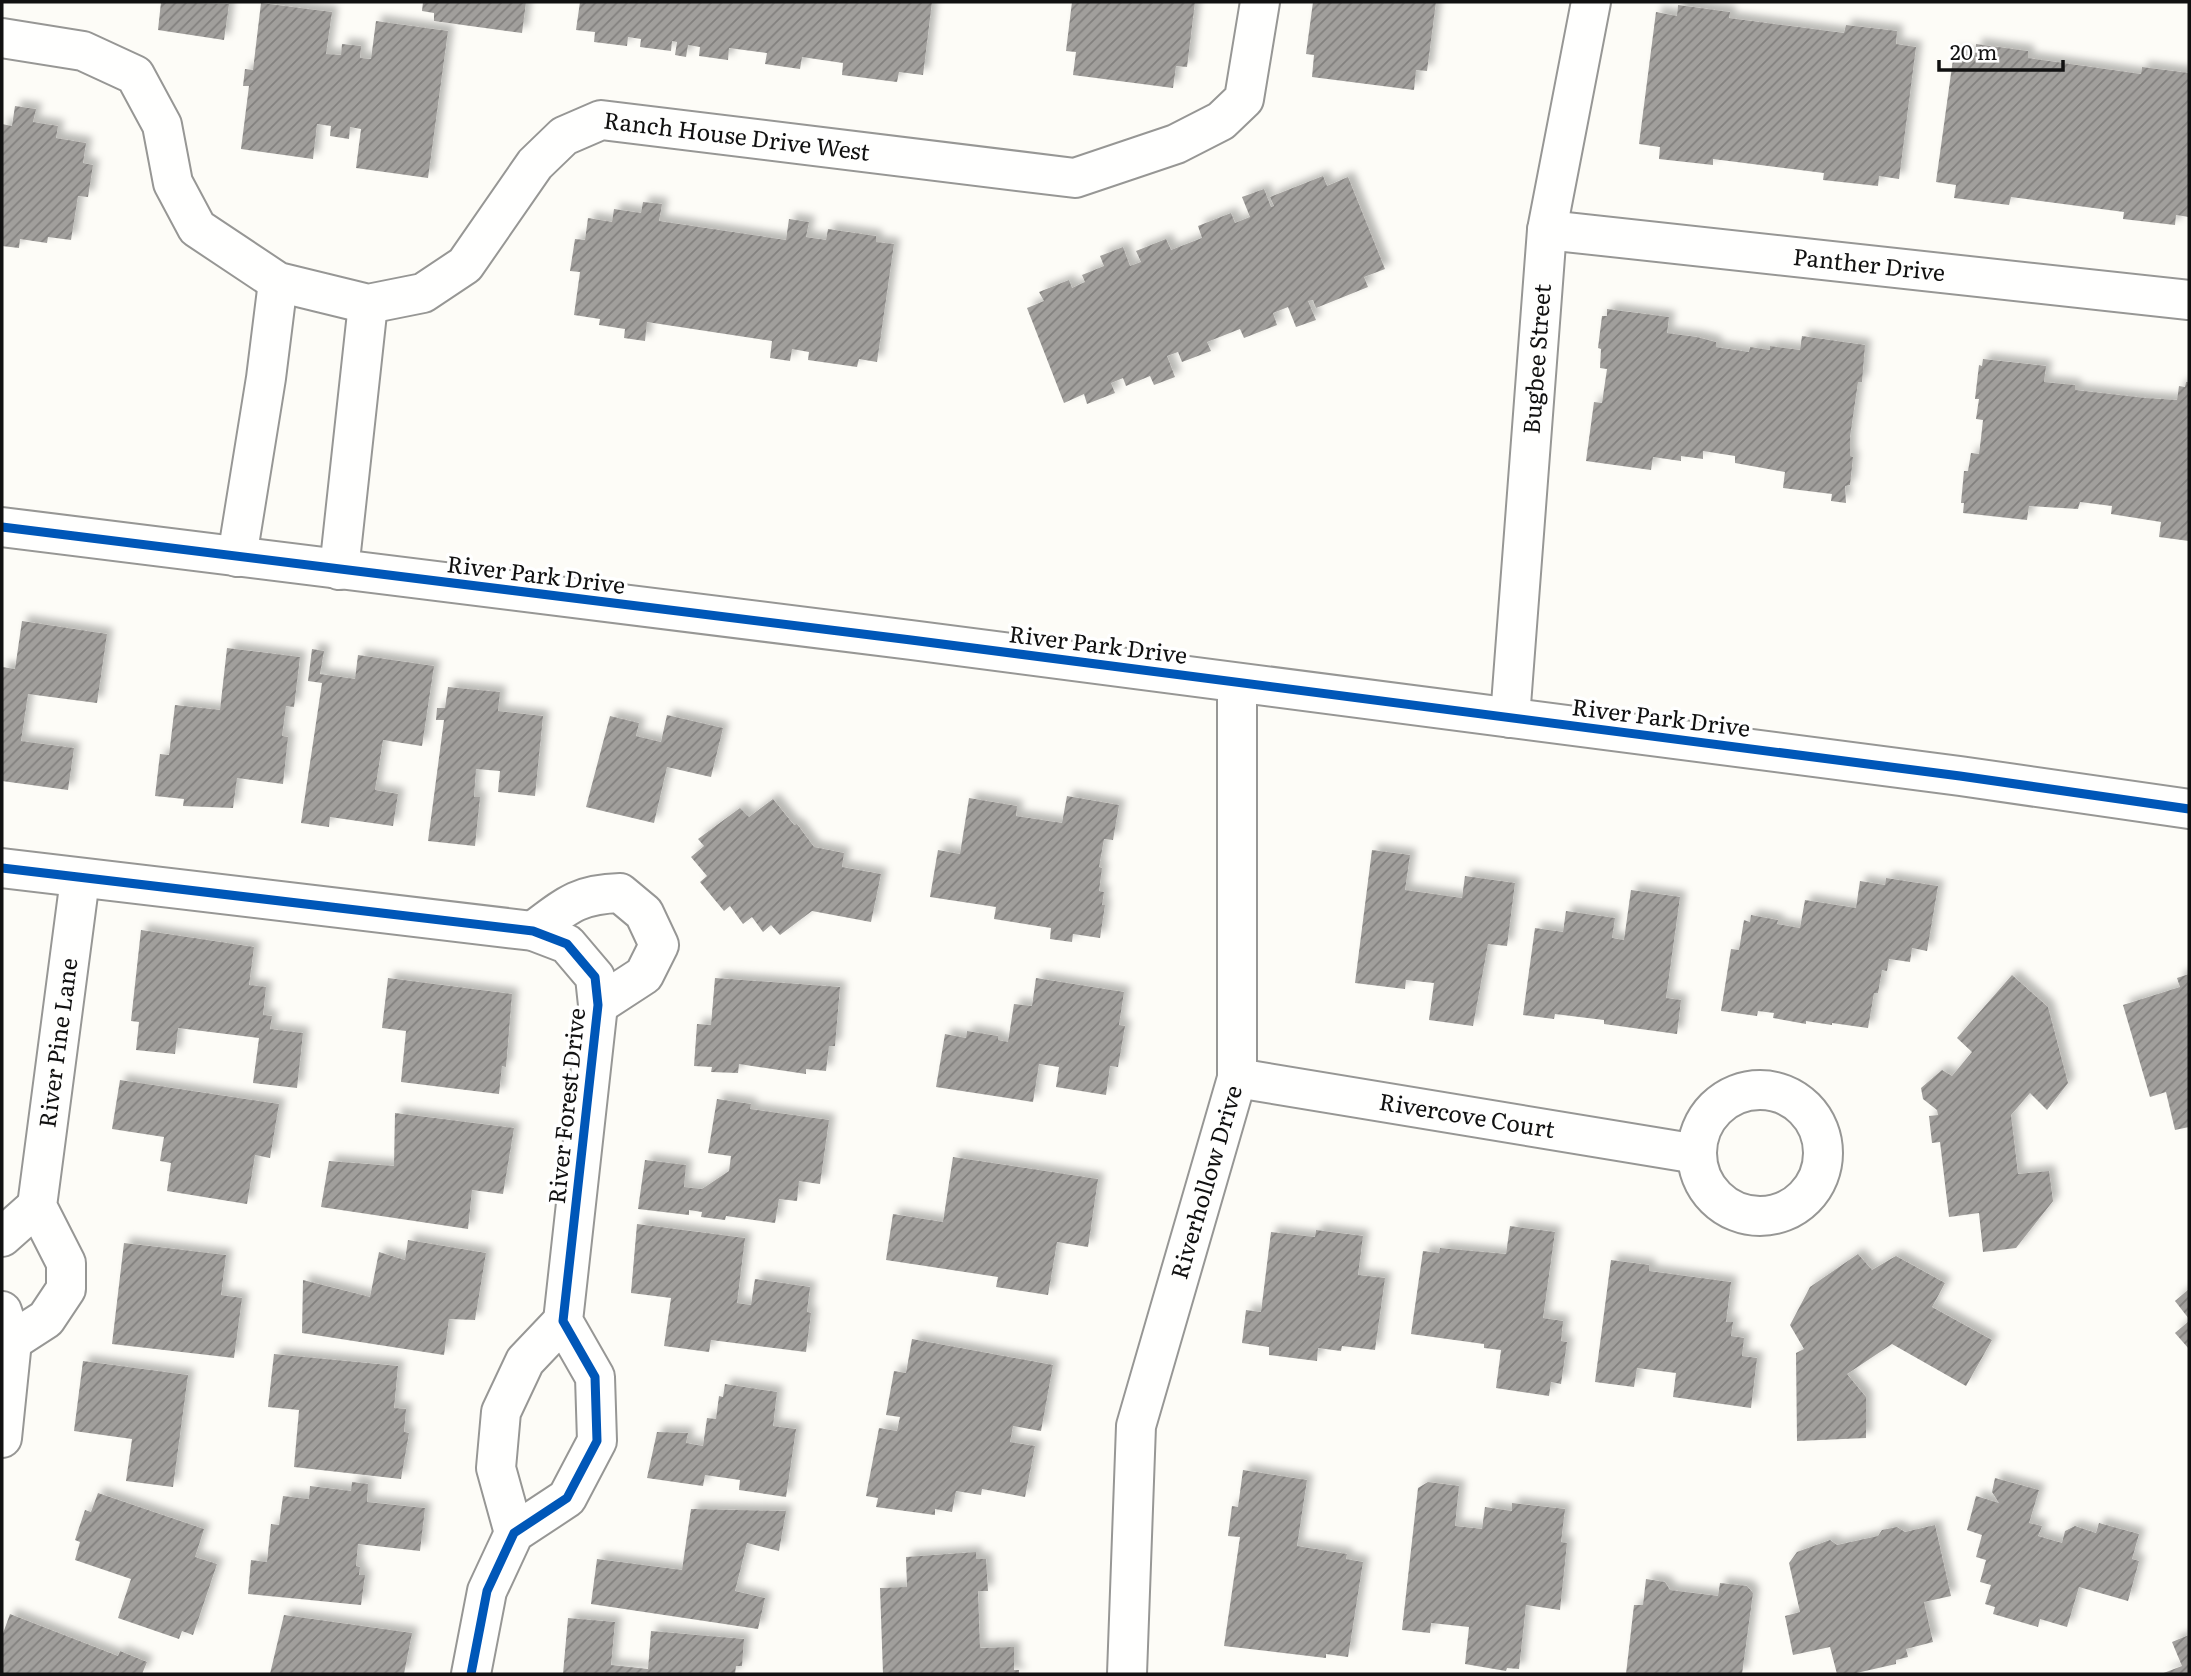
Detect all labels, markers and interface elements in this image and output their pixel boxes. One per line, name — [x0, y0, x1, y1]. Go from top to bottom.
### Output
scale bar — [1939, 28, 2063, 72]
text: 20 m — [1950, 35, 1997, 66]
street label: Ranch House Drive West — [602, 101, 873, 168]
street label: Panther Drive — [1792, 238, 1947, 288]
street label: Bugbee Street — [1513, 282, 1558, 435]
street label: River Park Drive — [445, 545, 627, 601]
street label: River Park Drive — [1007, 615, 1189, 671]
street label: River Park Drive — [1570, 688, 1752, 744]
street label: River Pine Lane — [28, 956, 84, 1130]
street label: River Forest Drive — [538, 1006, 592, 1206]
street label: Riverhollow Drive — [1161, 1081, 1249, 1283]
street label: Rivercove Court — [1377, 1083, 1558, 1145]

